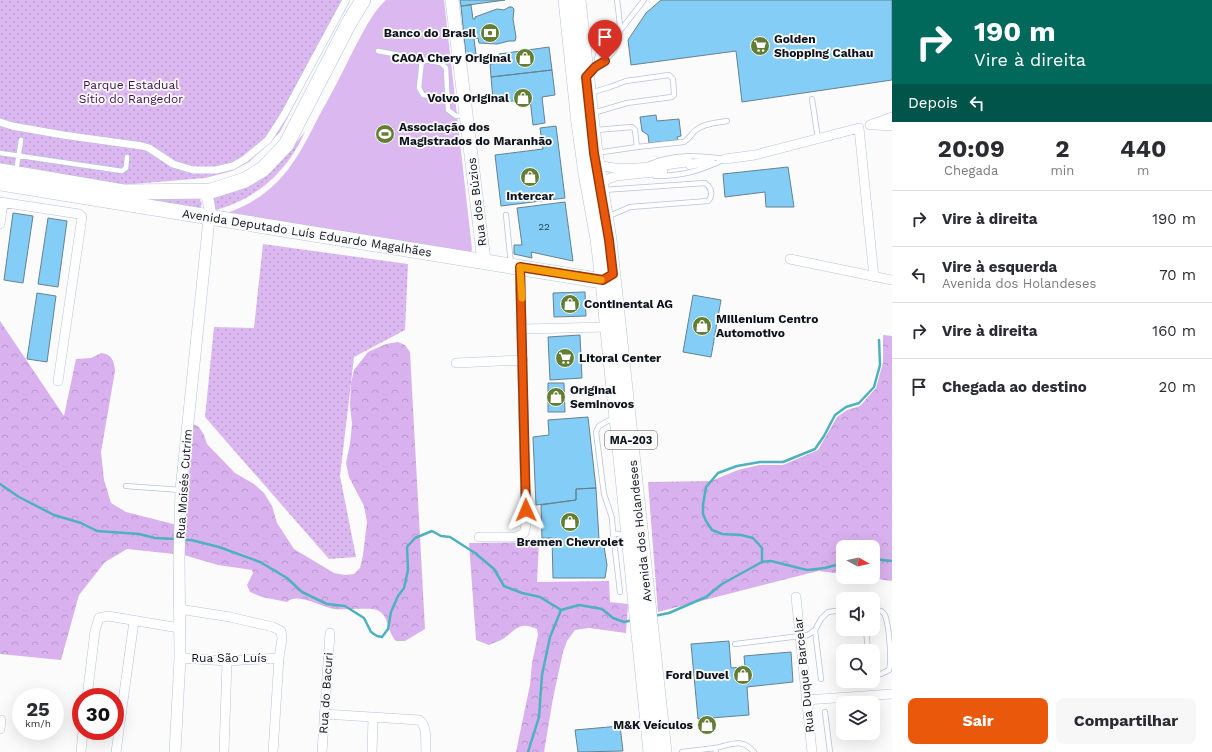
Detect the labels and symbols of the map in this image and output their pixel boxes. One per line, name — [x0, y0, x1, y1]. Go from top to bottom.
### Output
pin — [588, 20, 622, 61]
bank icon: Banco do Brasil — [479, 22, 501, 44]
place label: Banco do Brasil — [384, 26, 476, 40]
place label: Golden Shopping Calhau — [774, 32, 873, 60]
supermarket icon: Golden Shopping Calhau — [749, 35, 771, 57]
shop icon: CAOA Chery Original — [514, 47, 536, 69]
place label: CAOA Chery Original — [392, 51, 511, 65]
park label: Parque Estadual Sítio do Rangedor — [79, 78, 183, 106]
shop icon: Volvo Original — [512, 87, 534, 109]
place label: Volvo Original — [427, 91, 509, 105]
place label: Associação dos Magistrados do Maranhão — [399, 120, 552, 148]
sports icon: Associação dos Magistrados do Maranhão — [374, 123, 396, 145]
street label: Rua dos Búzios — [465, 157, 489, 247]
shop icon: Intercar — [519, 166, 541, 188]
place label: Intercar — [506, 189, 555, 203]
street label: Avenida Deputado Luís Eduardo Magalhães — [181, 206, 433, 260]
house number: 22 — [538, 221, 550, 232]
shop icon: Continental AG — [559, 293, 581, 315]
place label: Continental AG — [584, 297, 673, 311]
place label: Millenium Centro Automotivo — [716, 312, 818, 340]
shop icon: Millenium Centro Automotivo — [691, 315, 713, 337]
supermarket icon: Litoral Center — [554, 347, 576, 369]
place label: Litoral Center — [579, 351, 662, 365]
place label: Original Seminovos — [570, 383, 635, 411]
shop icon: Original Seminovos — [545, 386, 567, 408]
street label: Rua Moisés Cutrim — [173, 429, 195, 539]
road number: MA-203 — [605, 431, 657, 449]
street label: Avenida dos Holandeses — [626, 459, 654, 603]
position arrow — [505, 489, 547, 531]
shop icon: Bremen Chevrolet — [559, 511, 581, 533]
place label: Bremen Chevrolet — [517, 535, 624, 549]
north arrow — [836, 540, 880, 584]
street label: Rua Duque Barcelar — [791, 616, 817, 734]
street label: Rua São Luís — [191, 651, 267, 665]
street label: Rua do Bacuri — [316, 652, 336, 734]
shop icon: Ford Duvel — [732, 664, 754, 686]
place label: Ford Duvel — [665, 668, 729, 682]
speed limit sign: 30 — [72, 688, 124, 740]
shop icon: M&K Veículos — [696, 714, 718, 736]
place label: M&K Veículos — [613, 718, 694, 732]

